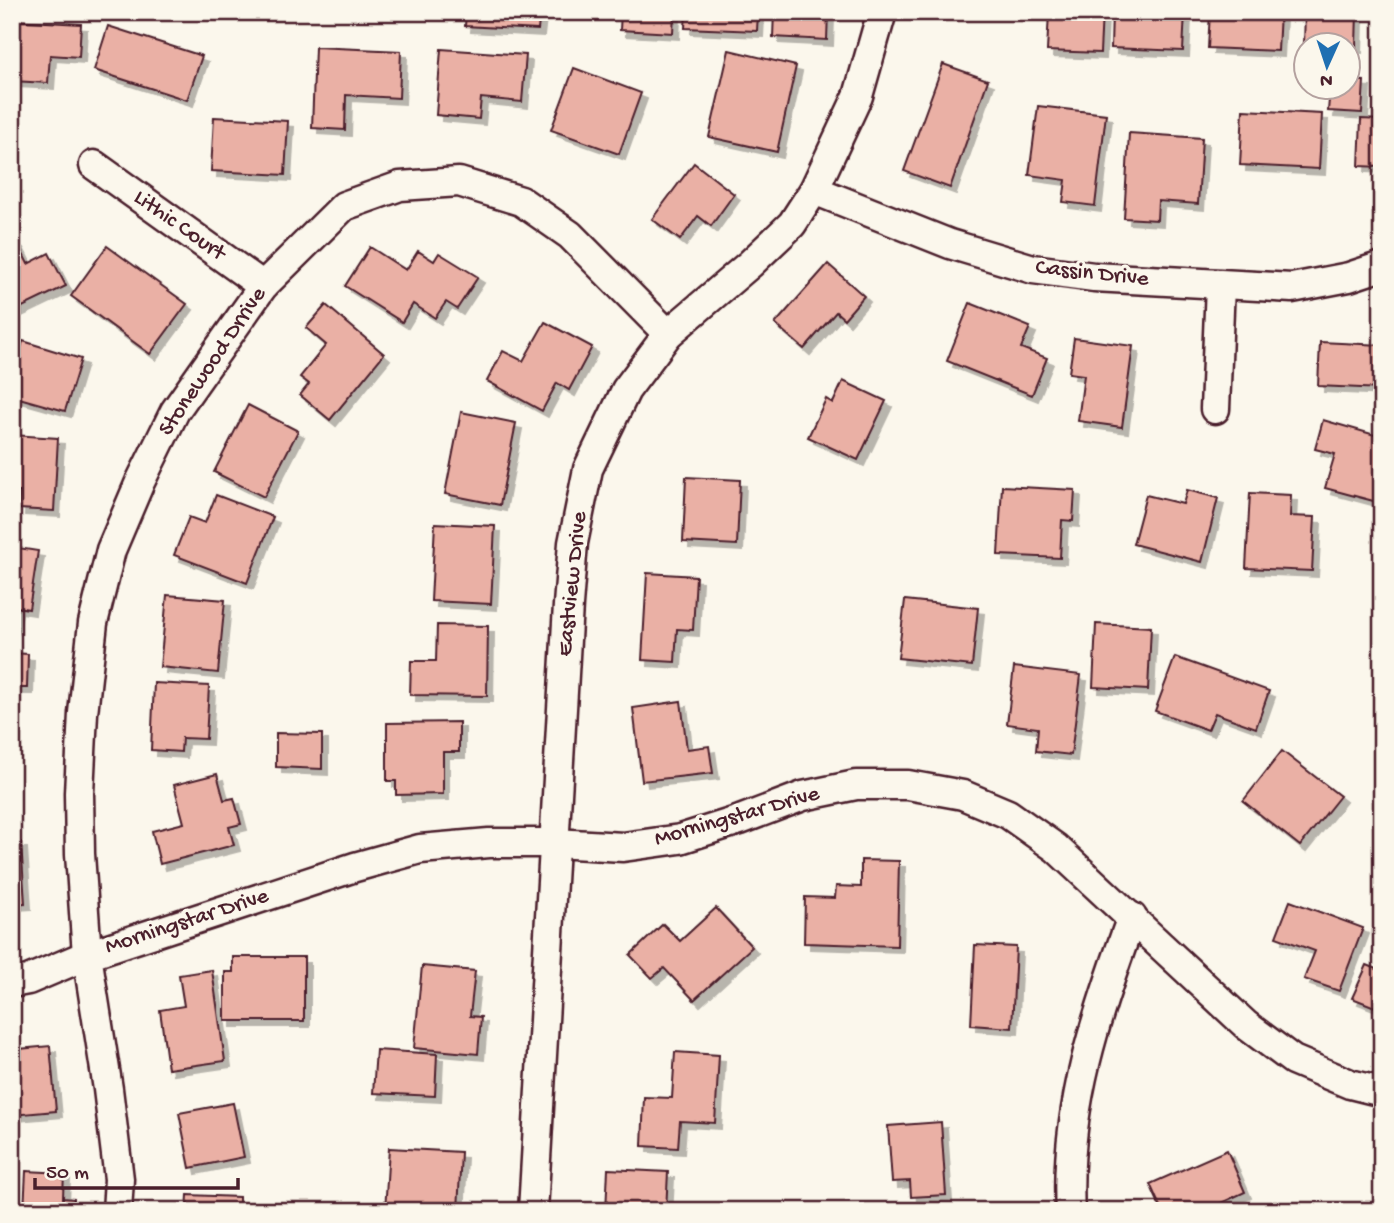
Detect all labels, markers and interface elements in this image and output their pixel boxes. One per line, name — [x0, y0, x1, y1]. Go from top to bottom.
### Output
north arrow — [1292, 32, 1362, 102]
text: N — [1319, 68, 1333, 91]
street label: Lithic Court — [128, 185, 232, 268]
street label: Cassin Drive — [1034, 255, 1151, 293]
street label: Stonewood Drrive — [153, 282, 273, 442]
street label: Eastview Drive — [552, 509, 594, 658]
street label: Morningstar Drive — [651, 780, 824, 853]
street label: Morningstar Drive — [102, 882, 273, 961]
scale bar — [35, 1146, 238, 1190]
text: 50 m — [46, 1162, 89, 1187]

